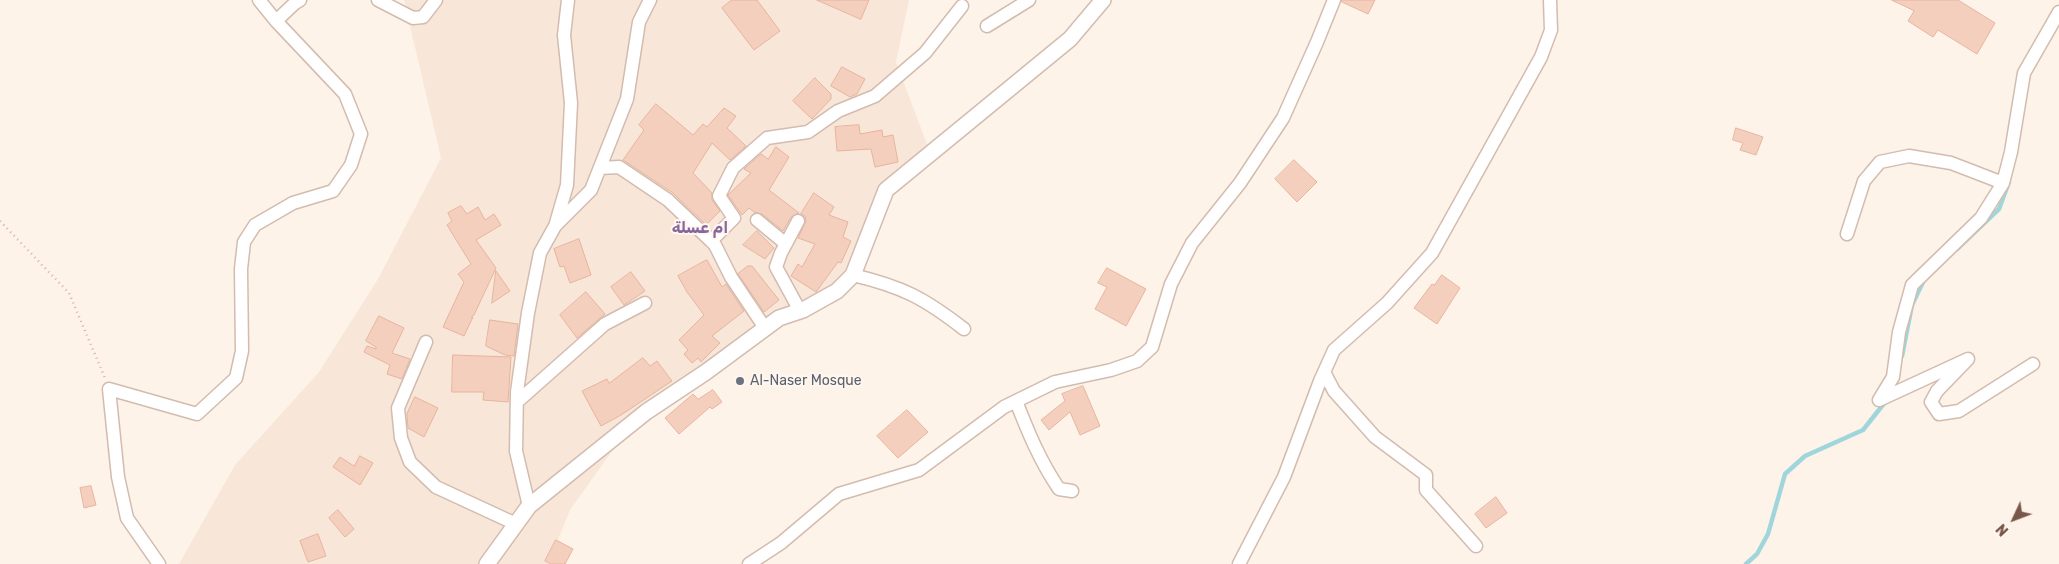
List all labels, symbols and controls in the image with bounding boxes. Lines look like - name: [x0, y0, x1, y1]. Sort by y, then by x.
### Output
- district label: ام عسلة: [672, 218, 728, 238]
- place label: Al-Naser Mosque: [750, 373, 862, 389]
- marker: Al-Naser Mosque: [734, 375, 746, 387]
- north arrow: [1989, 494, 2039, 544]
- text: N: [1993, 520, 2012, 539]

